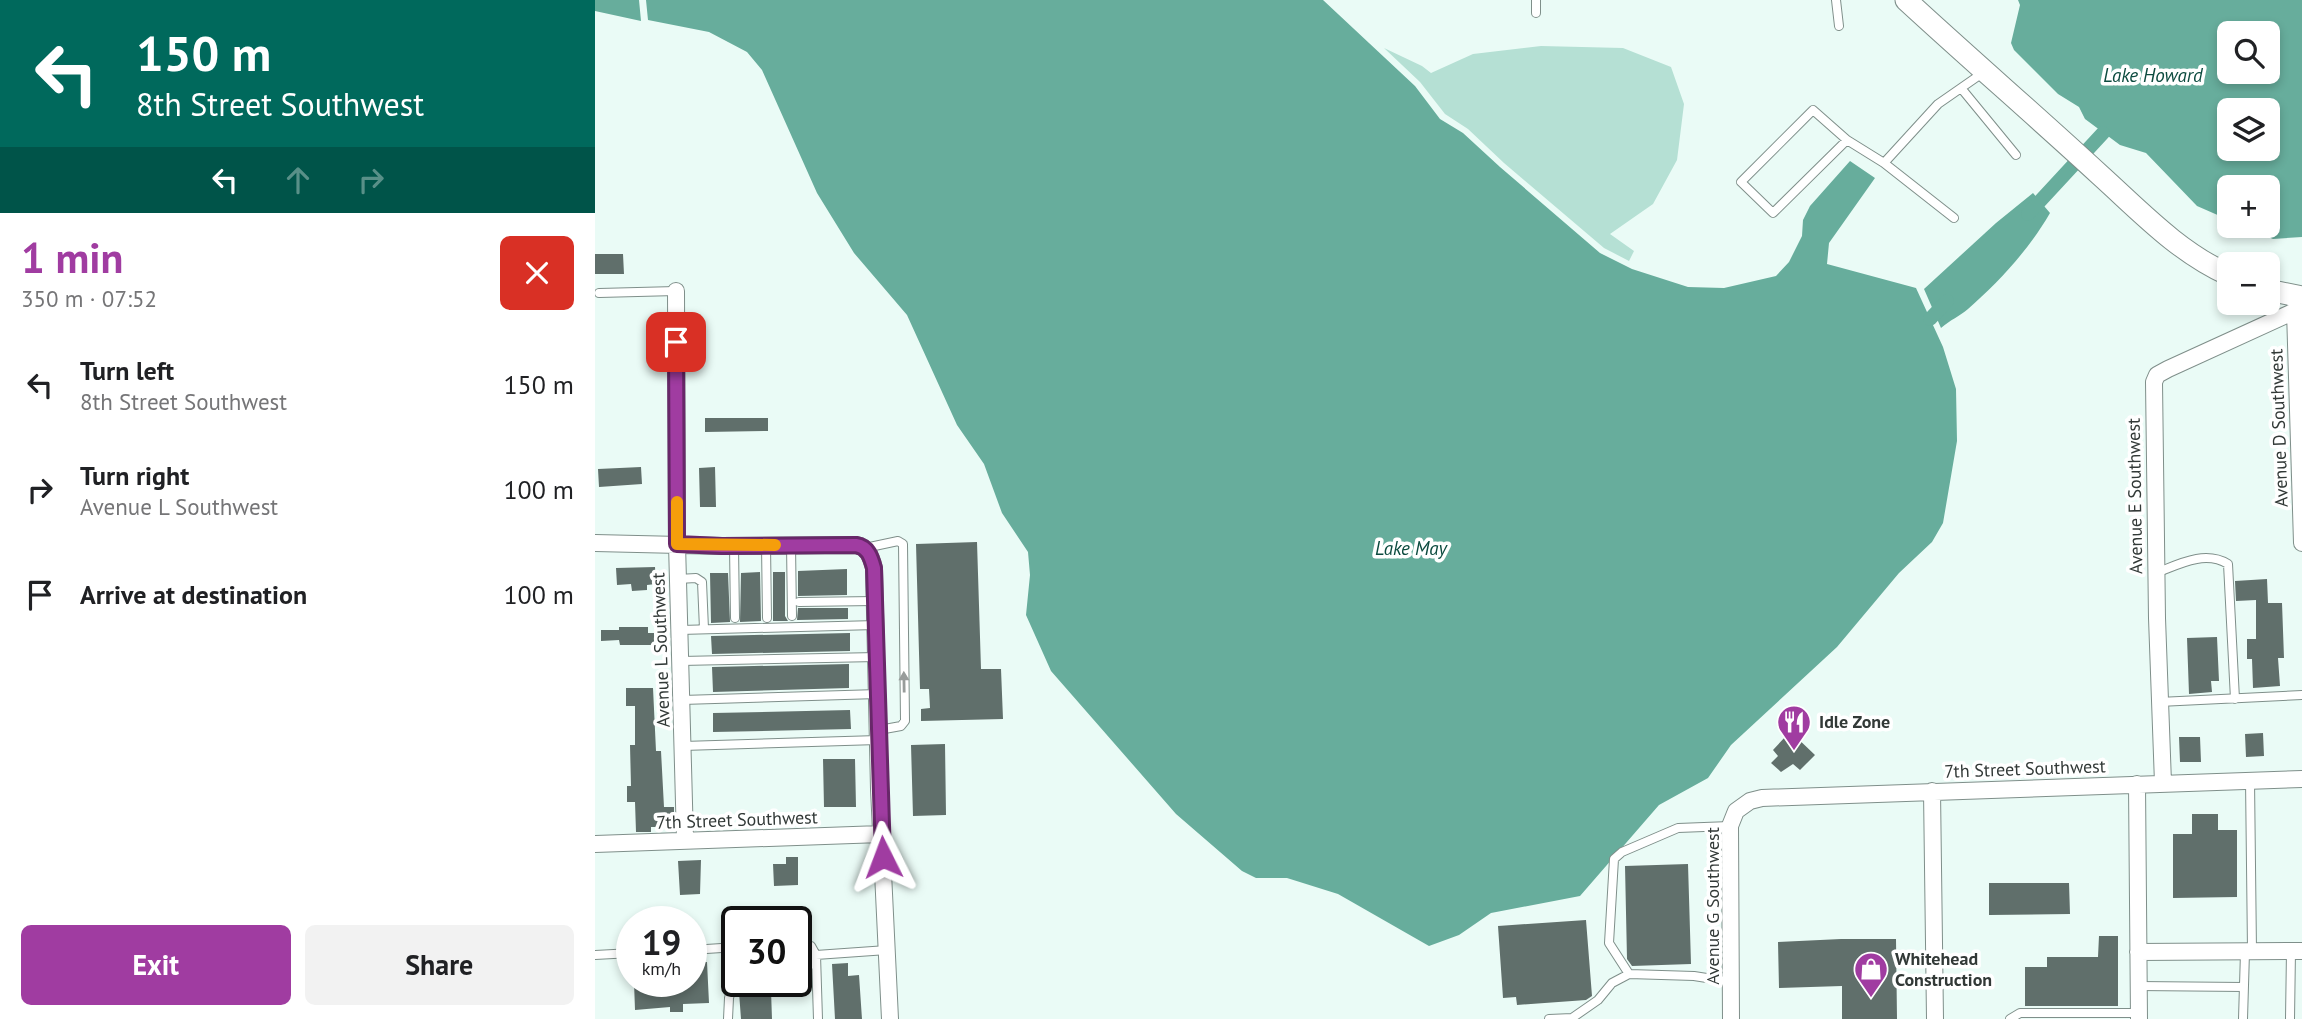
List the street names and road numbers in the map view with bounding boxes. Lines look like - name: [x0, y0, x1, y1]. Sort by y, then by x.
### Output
- street label: Avenue D Southwest: [2264, 349, 2293, 508]
- street label: Avenue E Southwest: [2122, 418, 2147, 574]
- street label: Avenue L Southwest: [646, 572, 675, 728]
- street label: 7th Street Southwest: [1944, 754, 2106, 783]
- street label: 7th Street Southwest: [656, 805, 818, 834]
- street label: Avenue G Southwest: [1701, 827, 1724, 985]

